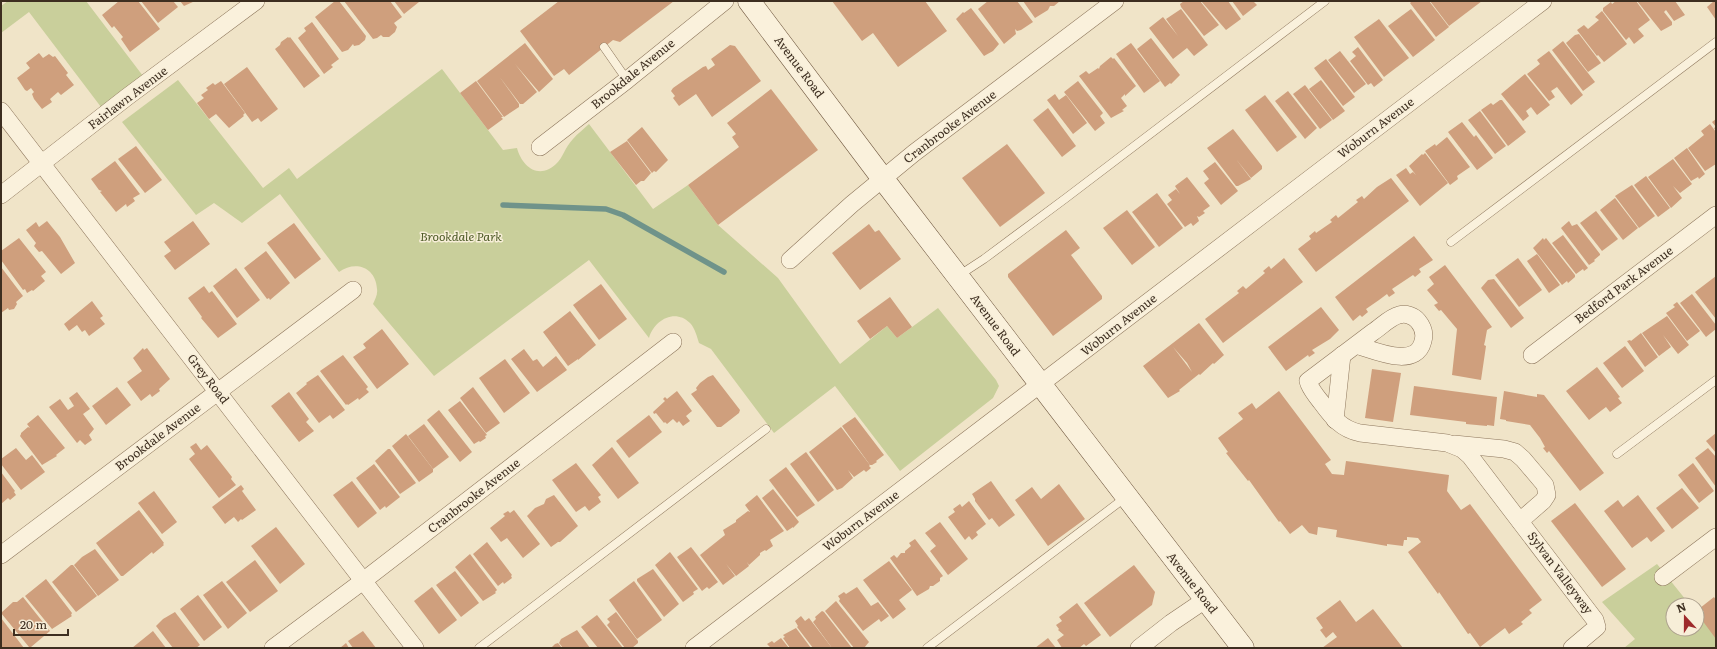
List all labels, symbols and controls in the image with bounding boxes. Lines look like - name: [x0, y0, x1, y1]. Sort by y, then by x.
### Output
- street label: Avenue Road: [770, 32, 830, 102]
- street label: Brookdale Avenue: [587, 34, 678, 113]
- street label: Fairlawn Avenue: [84, 61, 171, 133]
- street label: Cranbrooke Avenue: [899, 85, 1000, 167]
- street label: Woburn Avenue: [1333, 92, 1417, 162]
- park label: Brookdale Park: [420, 227, 502, 245]
- street label: Bedford Park Avenue: [1570, 241, 1676, 327]
- street label: Woburn Avenue: [1077, 289, 1160, 360]
- street label: Avenue Road: [966, 290, 1026, 360]
- street label: Grey Road: [184, 350, 234, 408]
- street label: Brookdale Avenue: [111, 398, 204, 474]
- street label: Cranbrooke Avenue: [423, 453, 523, 537]
- street label: Woburn Avenue: [818, 485, 902, 555]
- street label: Sylvan Valleyway: [1524, 527, 1598, 617]
- street label: Avenue Road: [1163, 548, 1223, 617]
- north arrow: [1665, 597, 1705, 637]
- text: N: [1674, 598, 1688, 616]
- scale bar: [14, 611, 68, 637]
- text: 20 m: [20, 615, 47, 633]

